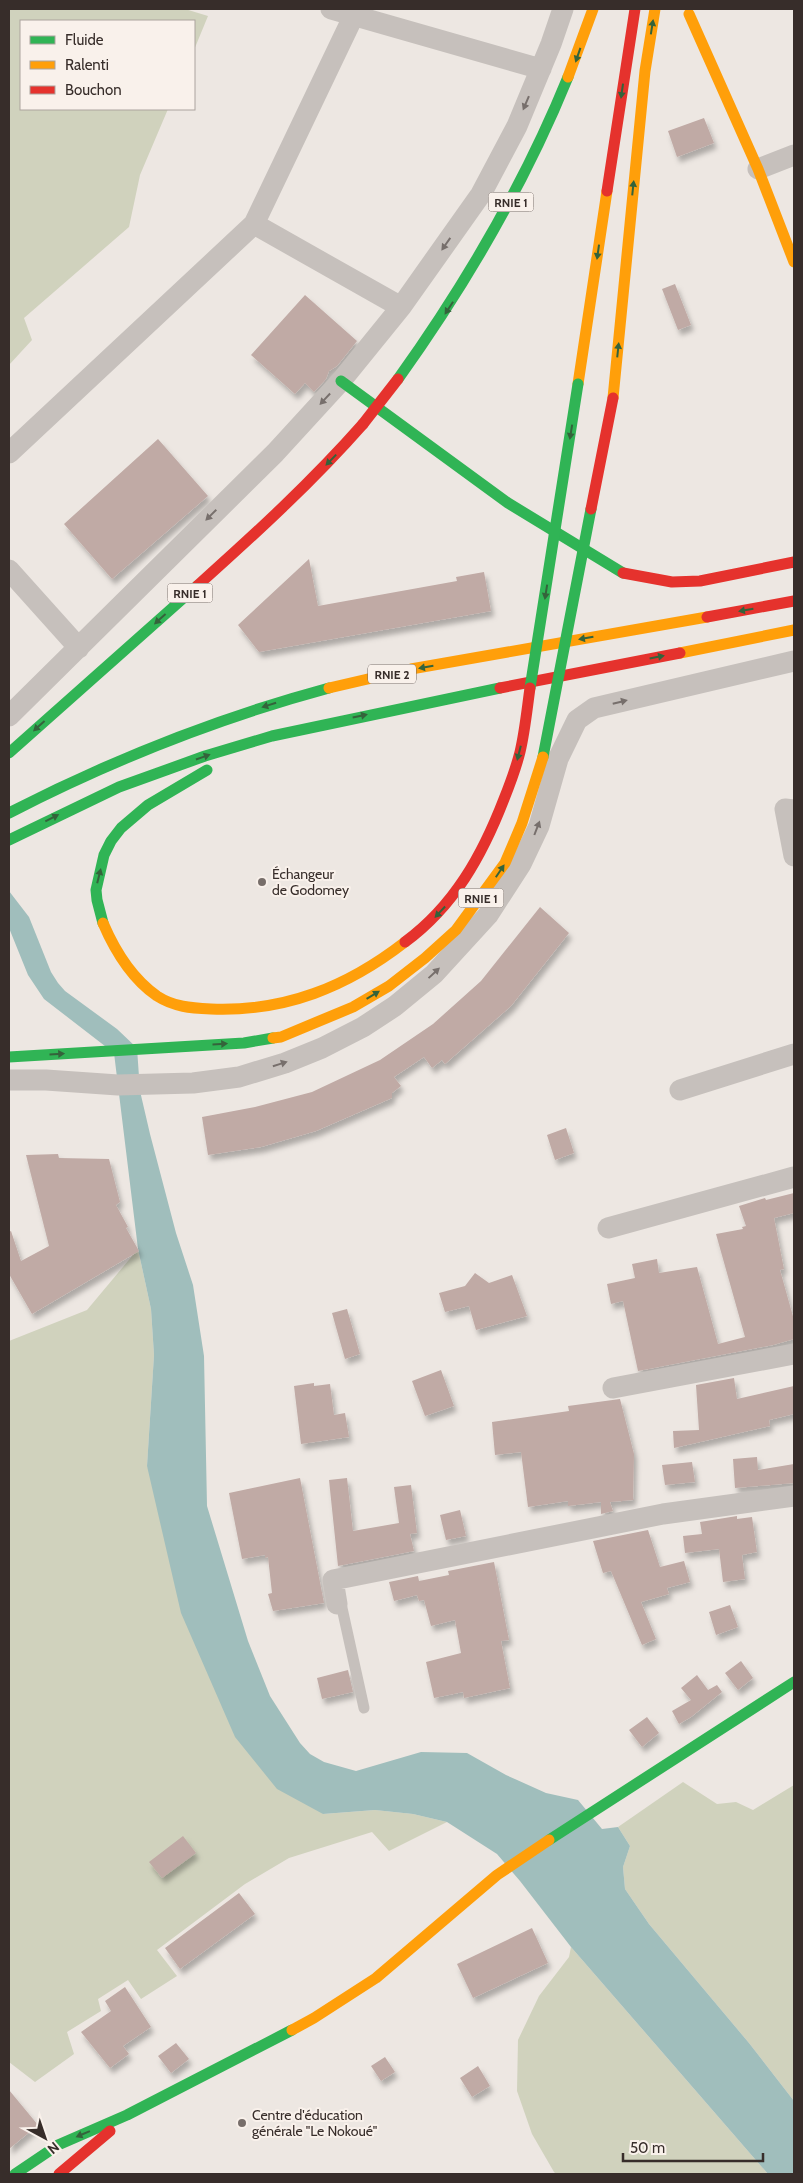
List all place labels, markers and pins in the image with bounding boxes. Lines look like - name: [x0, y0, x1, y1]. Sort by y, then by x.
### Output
- place label: Échangeur de Godomey: [272, 865, 349, 899]
- marker: Échangeur de Godomey: [256, 876, 268, 888]
- place label: Centre d'éducation générale "Le Nokoué": [252, 2106, 377, 2140]
- marker: Centre d'éducation générale "Le Nokoué": [236, 2117, 248, 2129]

